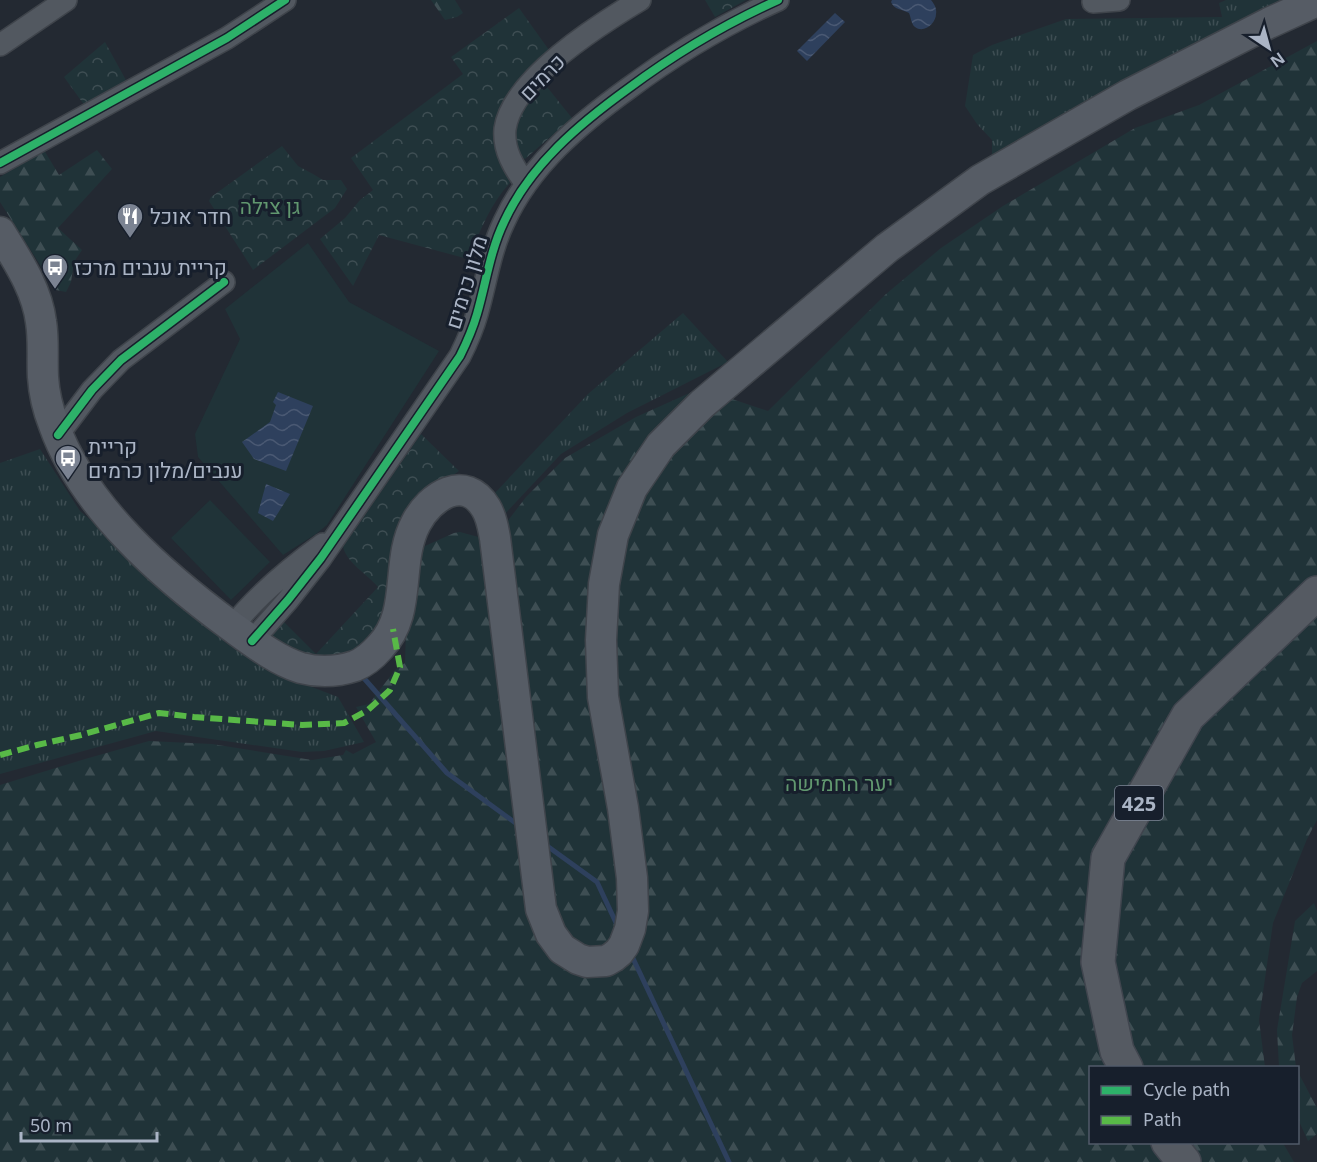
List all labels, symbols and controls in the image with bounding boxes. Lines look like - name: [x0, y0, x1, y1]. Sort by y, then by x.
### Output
- north arrow: [1239, 18, 1299, 78]
- text: N: [1266, 47, 1290, 73]
- street label: כרמים: [513, 48, 571, 106]
- park label: גן צילה: [240, 192, 300, 220]
- restaurant icon: חדר אוכל: [115, 201, 145, 239]
- place label: חדר אוכל: [150, 202, 231, 230]
- street label: מלון כרמים: [439, 232, 493, 332]
- bus stop icon: קריית ענבים מרכז: [40, 252, 70, 290]
- place label: קריית ענבים מרכז: [74, 253, 227, 281]
- place label: קריית ענבים/מלון כרמים: [88, 432, 243, 484]
- bus stop icon: קריית ענבים/מלון כרמים: [53, 443, 83, 481]
- park label: יער החמישה: [785, 769, 893, 797]
- road number: 425: [1115, 786, 1163, 820]
- legend: [1089, 1066, 1299, 1144]
- text: Cycle path: [1143, 1077, 1230, 1101]
- scale bar: [21, 1105, 158, 1143]
- text: Path: [1143, 1107, 1182, 1131]
- text: 50 m: [30, 1113, 72, 1137]

